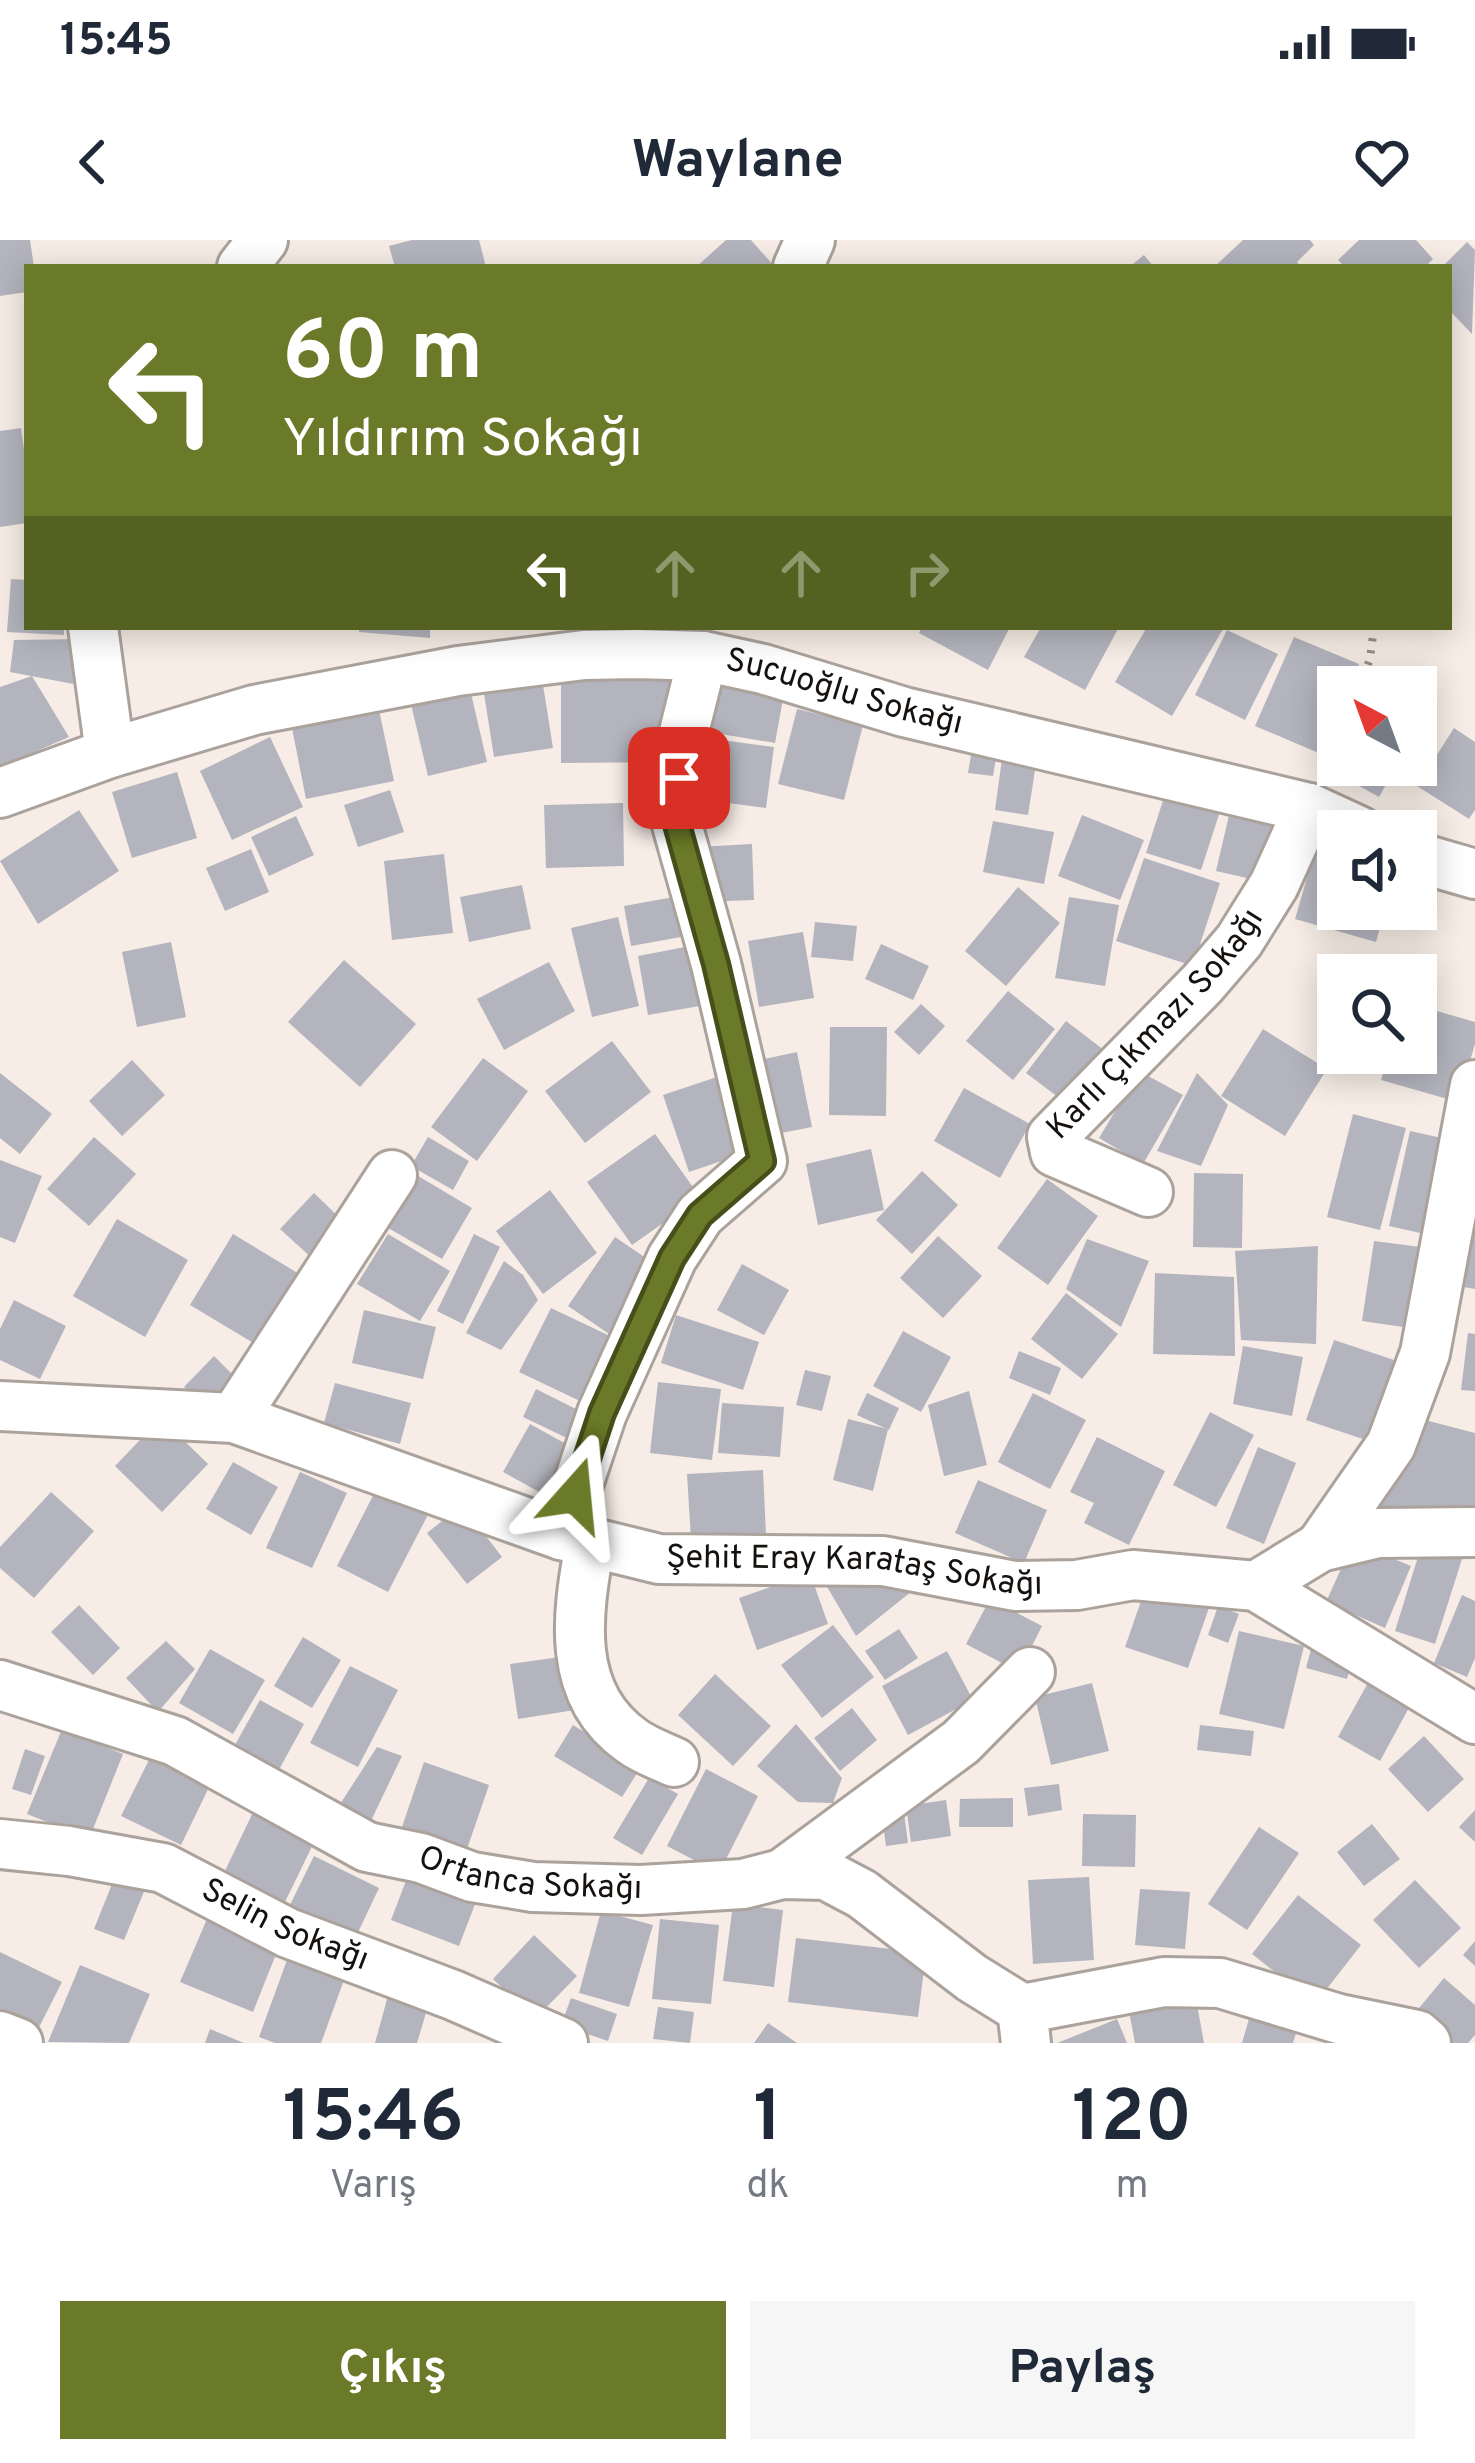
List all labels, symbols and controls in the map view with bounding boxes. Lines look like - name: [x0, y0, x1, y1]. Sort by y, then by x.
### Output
- text: 15:45: [60, 14, 173, 71]
- text: Waylane: [631, 128, 844, 197]
- icon: back: [60, 129, 126, 195]
- icon: heart: [1349, 129, 1415, 195]
- text: 60 m: [282, 303, 483, 409]
- icon: left: [84, 312, 240, 468]
- text: Yıldırım Sokağı: [282, 407, 643, 476]
- icon: left: [516, 540, 582, 606]
- icon: ahead: [642, 540, 708, 606]
- icon: ahead: [768, 540, 834, 606]
- icon: right: [894, 540, 960, 606]
- street label: Sucuoğlu Sokağı: [722, 640, 967, 746]
- north arrow: [1317, 666, 1437, 786]
- map controls: [1317, 666, 1437, 1074]
- pin: [628, 727, 730, 829]
- icon: arrive: [646, 745, 712, 811]
- button: sound: [1317, 810, 1437, 930]
- street label: Karlı Çıkmazı Sokağı: [1039, 902, 1274, 1150]
- button: search: [1317, 954, 1437, 1074]
- position arrow: [512, 1432, 638, 1558]
- street label: Şehit Eray Karataş Sokağı: [666, 1538, 1043, 1607]
- street label: Ortanca Sokağı: [412, 1838, 643, 1911]
- street label: Selin Sokağı: [193, 1870, 374, 1982]
- text: 15:46: [283, 2075, 464, 2167]
- text: 1: [753, 2075, 782, 2167]
- text: 120: [1072, 2075, 1192, 2167]
- text: Varış: [330, 2163, 417, 2212]
- text: dk: [746, 2163, 789, 2212]
- text: m: [1116, 2163, 1149, 2212]
- button: Çıkış: [60, 2301, 726, 2439]
- button: Paylaş: [750, 2301, 1415, 2439]

